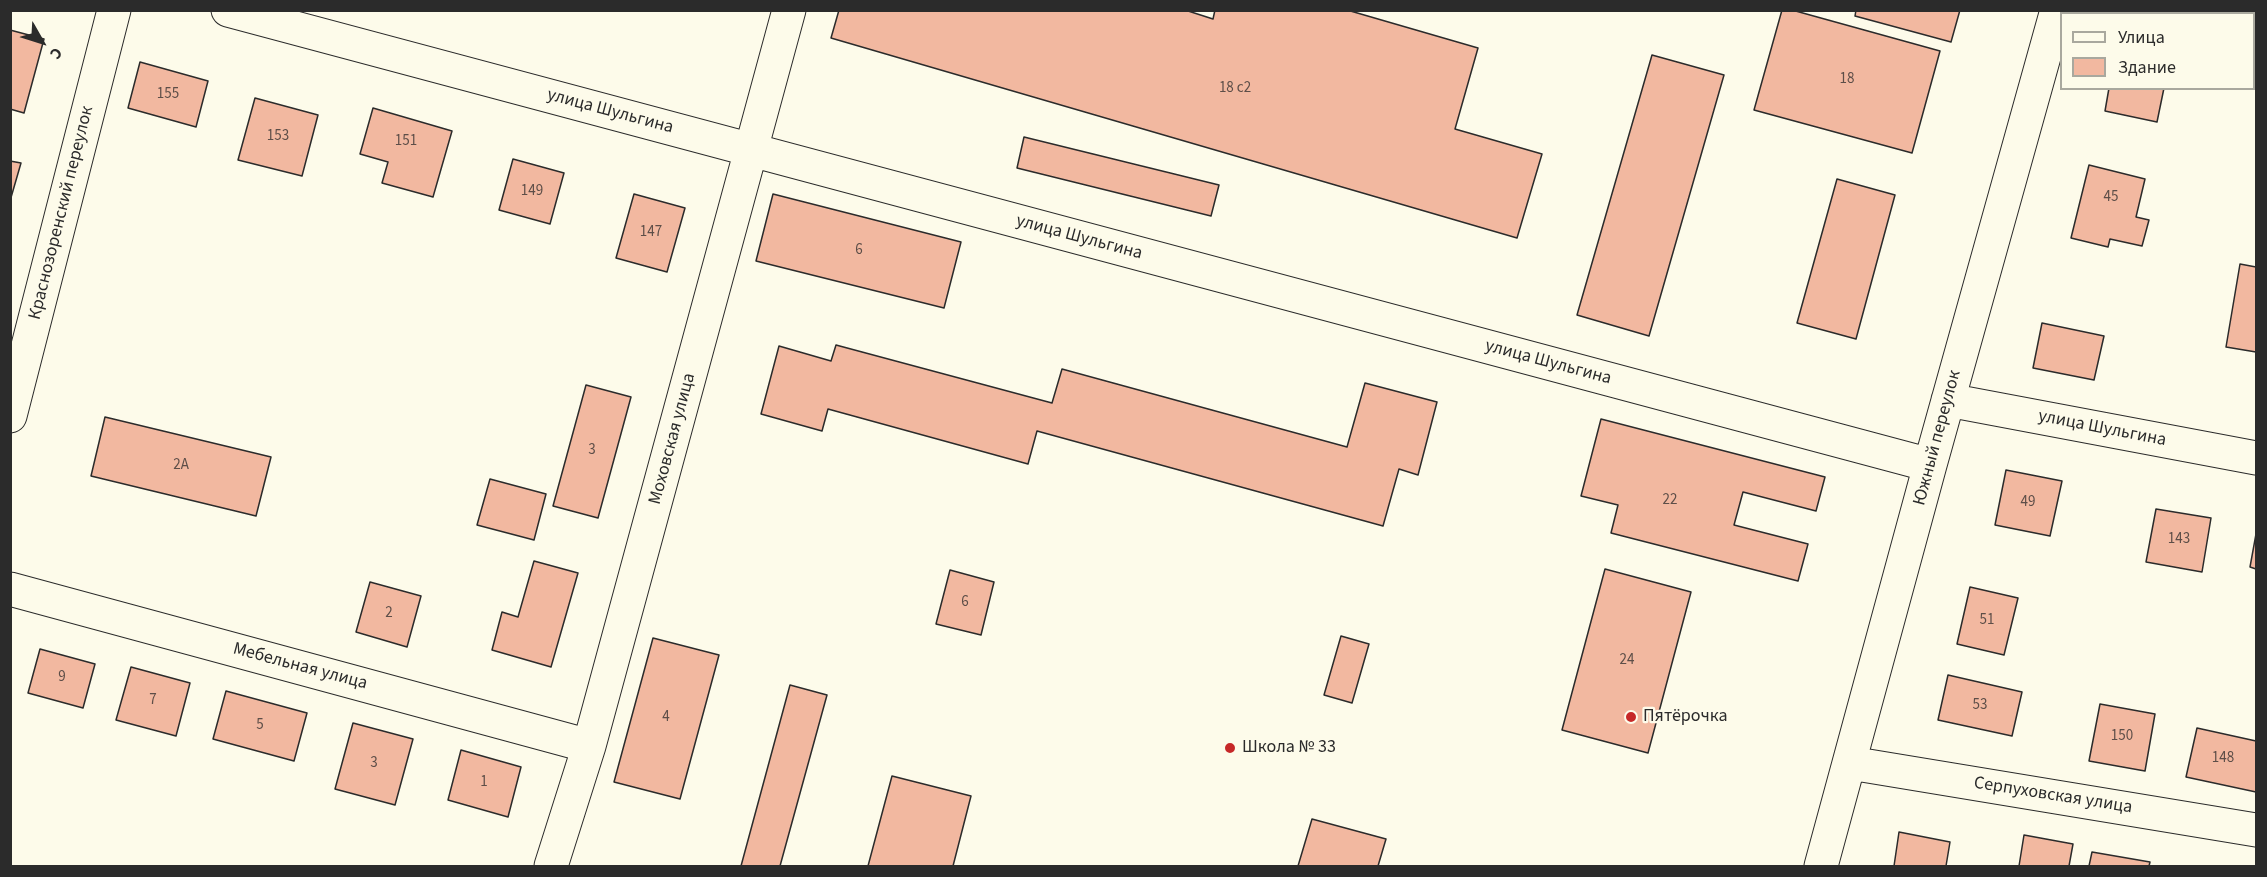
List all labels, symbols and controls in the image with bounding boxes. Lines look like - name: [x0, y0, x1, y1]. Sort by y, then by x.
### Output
- north arrow: [12, 12, 72, 72]
- legend: [2060, 12, 2255, 90]
- text: Улица: [2118, 25, 2165, 50]
- text: С: [45, 43, 67, 64]
- text: Здание: [2118, 55, 2176, 80]
- house number: 18: [1840, 71, 1854, 89]
- house number: 18 с2: [1219, 80, 1251, 98]
- street label: улица Шульгина: [544, 85, 676, 139]
- house number: 155: [157, 86, 179, 104]
- street label: Краснозоренский переулок: [25, 104, 99, 322]
- house number: 153: [267, 128, 289, 146]
- house number: 151: [395, 133, 417, 151]
- house number: 149: [521, 183, 543, 201]
- house number: 45: [2104, 189, 2118, 207]
- street label: улица Шульгина: [1013, 211, 1145, 265]
- house number: 147: [640, 224, 662, 242]
- house number: 6: [855, 242, 863, 260]
- street label: улица Шульгина: [1482, 336, 1614, 390]
- street label: Южный переулок: [1910, 368, 1966, 508]
- street label: Моховская улица: [645, 371, 701, 507]
- street label: улица Шульгина: [2036, 406, 2168, 452]
- house number: 3: [588, 442, 596, 460]
- house number: 2А: [173, 457, 189, 475]
- house number: 22: [1663, 492, 1677, 510]
- house number: 49: [2021, 494, 2035, 512]
- house number: 143: [2168, 531, 2190, 549]
- house number: 6: [961, 594, 969, 612]
- house number: 2: [385, 605, 393, 623]
- house number: 51: [1980, 612, 1994, 630]
- street label: Мебельная улица: [230, 639, 370, 695]
- house number: 24: [1620, 652, 1634, 670]
- house number: 9: [58, 669, 66, 687]
- house number: 7: [149, 692, 157, 710]
- house number: 53: [1973, 697, 1987, 715]
- place label: Пятёрочка: [1643, 706, 1728, 728]
- house number: 4: [662, 709, 670, 727]
- marker: Пятёрочка: [1624, 710, 1638, 724]
- house number: 5: [256, 717, 264, 735]
- house number: 150: [2111, 728, 2133, 746]
- place label: Школа № 33: [1242, 737, 1336, 759]
- marker: Школа № 33: [1223, 741, 1237, 755]
- house number: 148: [2212, 750, 2234, 768]
- house number: 3: [370, 755, 378, 773]
- street label: Серпуховская улица: [1972, 773, 2134, 819]
- house number: 1: [480, 774, 488, 792]

